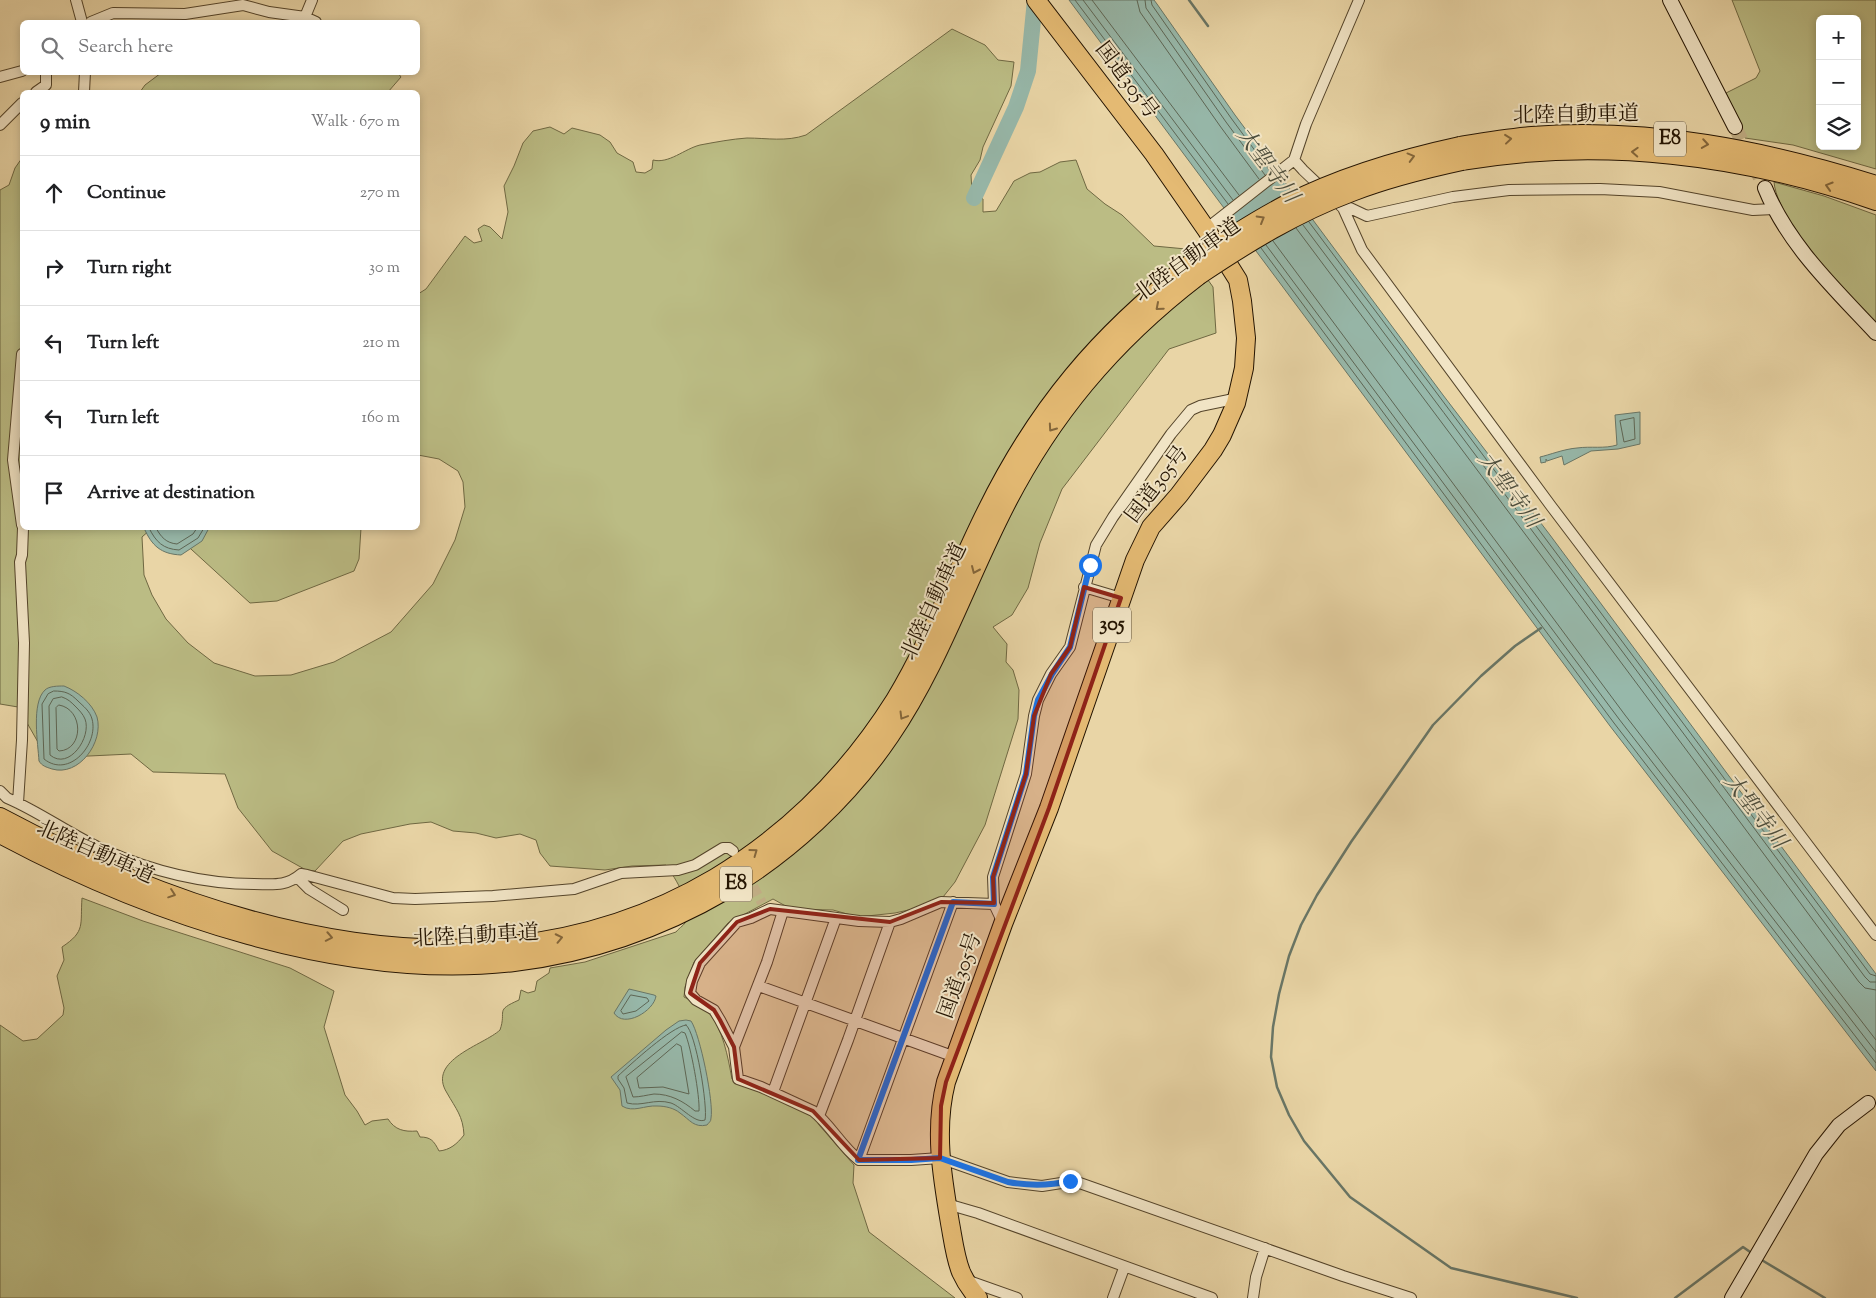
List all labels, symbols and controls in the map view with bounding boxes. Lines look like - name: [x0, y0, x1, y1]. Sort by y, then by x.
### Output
- map controls: [1816, 15, 1861, 150]
- button: +: [1816, 15, 1861, 60]
- search box: [20, 20, 420, 75]
- icon: search: [38, 34, 66, 62]
- text: Search here: [78, 34, 173, 61]
- street label: 国道305号: [1087, 36, 1165, 126]
- button: −: [1816, 60, 1861, 105]
- street label: 北陸自動車道: [1513, 100, 1639, 132]
- button: layers: [1816, 105, 1861, 150]
- text: 9 min: [40, 108, 90, 138]
- text: Walk · 670 m: [311, 111, 400, 134]
- water label: 大聖寺川: [1227, 121, 1306, 212]
- road number: E8: [1654, 122, 1686, 156]
- one-way arrow: [1504, 134, 1512, 145]
- one-way arrow: [1701, 138, 1709, 149]
- one-way arrow: [1631, 146, 1639, 157]
- one-way arrow: [1406, 153, 1414, 163]
- icon: ahead: [40, 179, 68, 207]
- text: Continue: [87, 180, 166, 207]
- text: 270 m: [360, 182, 400, 205]
- one-way arrow: [1826, 182, 1834, 192]
- street label: 北陸自動車道: [1128, 212, 1248, 310]
- one-way arrow: [1255, 215, 1264, 225]
- icon: right: [40, 254, 68, 282]
- text: Turn right: [87, 255, 171, 282]
- text: 30 m: [369, 257, 400, 280]
- one-way arrow: [1156, 301, 1165, 310]
- icon: left: [40, 329, 68, 357]
- text: Turn left: [87, 330, 159, 357]
- text: 210 m: [362, 332, 400, 355]
- icon: left: [40, 404, 68, 432]
- text: Turn left: [87, 405, 159, 432]
- text: 160 m: [362, 407, 400, 430]
- one-way arrow: [1049, 422, 1058, 431]
- street label: 国道305号: [1119, 440, 1197, 530]
- water label: 大聖寺川: [1469, 446, 1548, 537]
- icon: arrive: [40, 479, 68, 507]
- text: Arrive at destination: [87, 480, 255, 507]
- street label: 北陸自動車道: [895, 539, 975, 665]
- route start: [1079, 554, 1102, 577]
- one-way arrow: [970, 565, 981, 574]
- road number: 305: [1093, 608, 1131, 642]
- one-way arrow: [899, 710, 909, 719]
- water label: 大聖寺川: [1714, 767, 1795, 858]
- street label: 北陸自動車道: [31, 814, 159, 892]
- one-way arrow: [749, 849, 758, 858]
- road number: E8: [720, 866, 752, 902]
- one-way arrow: [167, 888, 176, 898]
- street label: 北陸自動車道: [412, 919, 540, 955]
- street label: 国道305号: [932, 929, 990, 1023]
- one-way arrow: [324, 932, 333, 942]
- one-way arrow: [555, 934, 564, 944]
- route end: [1059, 1170, 1082, 1193]

